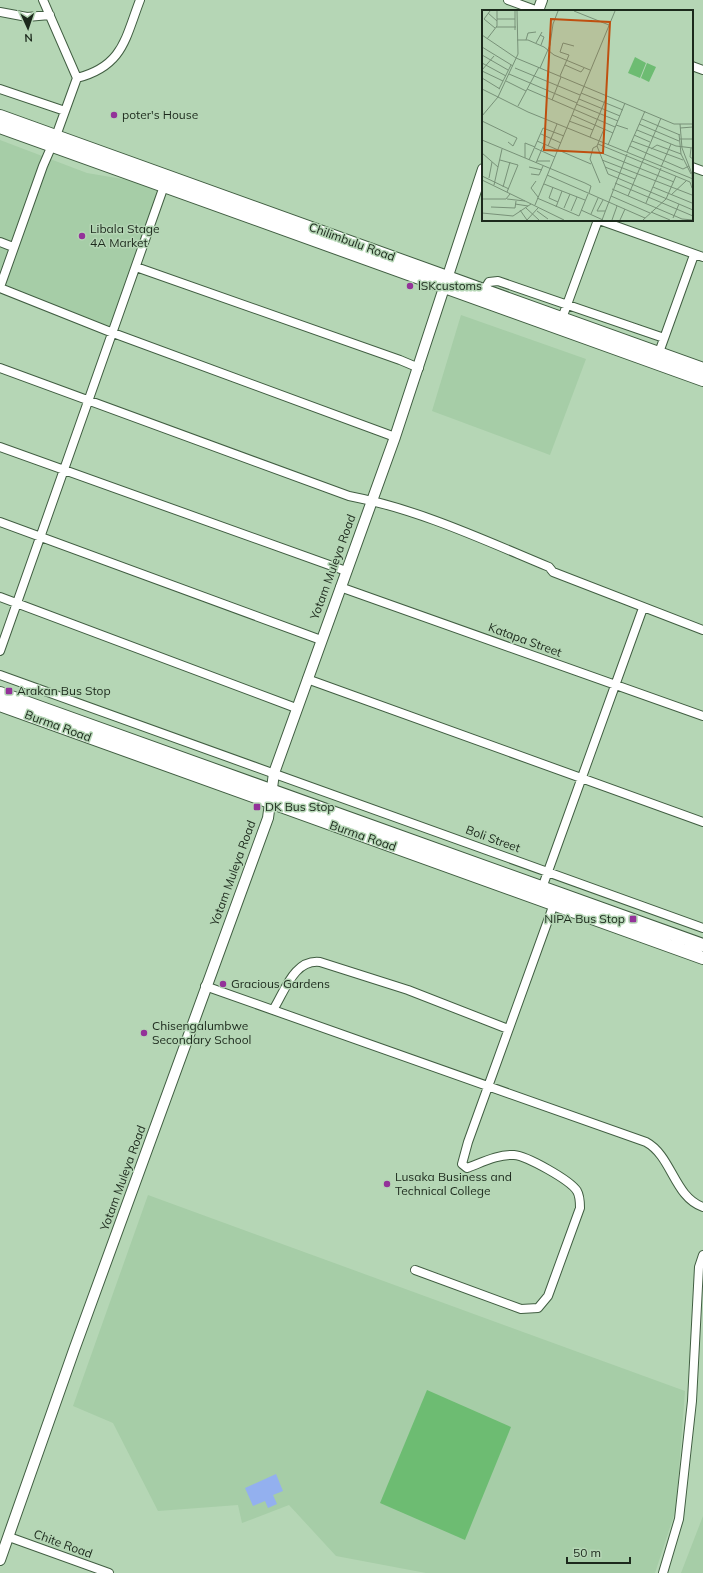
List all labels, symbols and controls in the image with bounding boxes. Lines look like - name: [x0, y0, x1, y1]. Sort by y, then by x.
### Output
- north arrow: [8, 8, 48, 48]
- inset map: [482, 10, 693, 221]
- text: N: [24, 31, 33, 45]
- place label: poter's House: [122, 107, 198, 122]
- marker: poter's House: [109, 110, 119, 120]
- street label: Chilimbulu Road: [307, 219, 397, 264]
- place label: Libala Stage 4A Market: [90, 221, 160, 250]
- marker: Libala Stage 4A Market: [77, 231, 87, 241]
- place label: lSKcustoms: [418, 278, 482, 293]
- marker: lSKcustoms: [405, 281, 415, 291]
- street label: Yotam Muleya Road: [306, 512, 359, 622]
- street label: Katapa Street: [486, 619, 564, 660]
- place label: Arakan Bus Stop: [17, 683, 111, 698]
- marker: Arakan Bus Stop: [4, 686, 14, 696]
- street label: Burma Road: [23, 707, 94, 745]
- place label: DK Bus Stop: [265, 799, 335, 814]
- marker: DK Bus Stop: [252, 802, 262, 812]
- street label: Burma Road: [328, 817, 399, 854]
- street label: Yotam Muleya Road: [206, 818, 259, 928]
- street label: Boli Street: [464, 822, 523, 855]
- place label: NIPA Bus Stop: [544, 911, 625, 926]
- marker: NIPA Bus Stop: [628, 914, 638, 924]
- place label: Gracious Gardens: [231, 976, 330, 991]
- marker: Gracious Gardens: [218, 979, 228, 989]
- place label: Chisengalumbwe Secondary School: [152, 1018, 251, 1047]
- marker: Chisengalumbwe Secondary School: [139, 1028, 149, 1038]
- street label: Yotam Muleya Road: [96, 1123, 149, 1233]
- place label: Lusaka Business and Technical College: [395, 1169, 512, 1198]
- marker: Lusaka Business and Technical College: [382, 1179, 392, 1189]
- street label: Chite Road: [32, 1526, 95, 1561]
- scale bar: [567, 1539, 630, 1565]
- text: 50 m: [573, 1545, 601, 1560]

